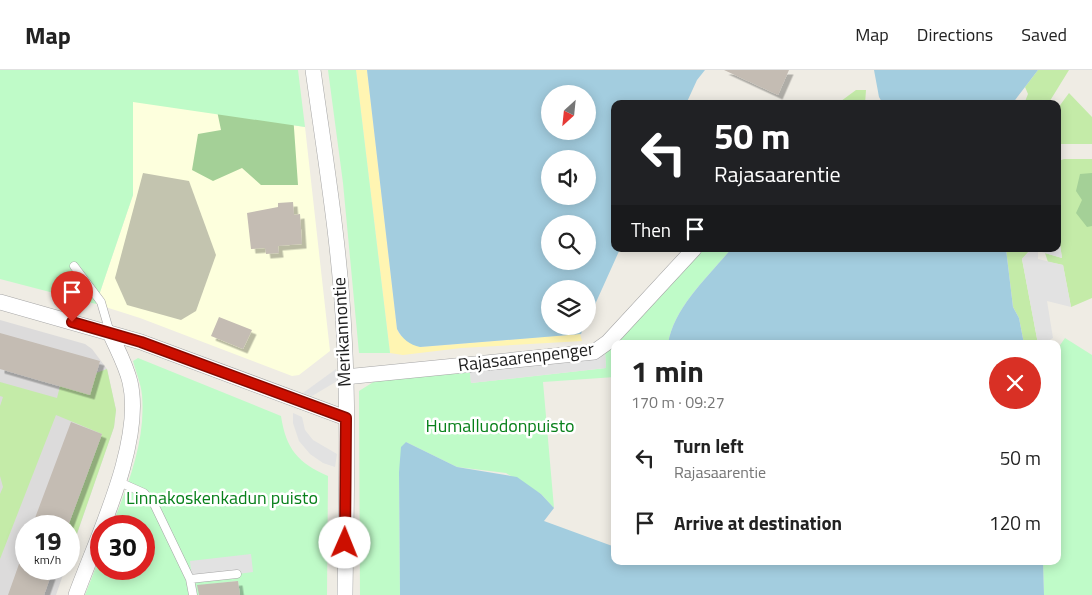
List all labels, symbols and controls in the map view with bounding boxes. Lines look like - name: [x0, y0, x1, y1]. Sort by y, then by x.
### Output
- text: Map: [25, 17, 71, 53]
- text: Map: [855, 21, 889, 48]
- text: Directions: [917, 21, 993, 48]
- text: Saved: [1021, 21, 1067, 48]
- north arrow: [541, 85, 596, 140]
- map controls: [541, 85, 596, 335]
- text: 50 m: [714, 109, 790, 163]
- icon: left: [631, 120, 696, 185]
- button: sound: [541, 150, 596, 205]
- text: Rajasaarentie: [714, 157, 841, 191]
- button: search: [541, 215, 596, 270]
- text: Then: [631, 215, 671, 244]
- icon: arrive: [681, 215, 709, 243]
- pin: [51, 271, 93, 322]
- street label: Merikannontie: [325, 277, 358, 388]
- icon: arrive: [58, 278, 86, 306]
- button: layers: [541, 280, 596, 335]
- street label: Rajasaarenpenger: [456, 335, 596, 378]
- text: 1 min: [631, 348, 704, 394]
- button: close: [989, 357, 1041, 409]
- text: 170 m · 09:27: [631, 390, 725, 414]
- park label: Humalluodonpuisto: [425, 412, 575, 439]
- text: Turn left: [674, 431, 744, 460]
- text: 50 m: [1000, 443, 1041, 472]
- icon: left: [631, 444, 659, 472]
- text: Rajasaarentie: [674, 460, 766, 484]
- park label: Linnakoskenkadun puisto: [126, 484, 318, 511]
- text: Arrive at destination: [674, 508, 842, 537]
- text: 120 m: [989, 508, 1041, 537]
- icon: arrive: [631, 509, 659, 537]
- speed limit sign: 30: [90, 515, 155, 580]
- position arrow: [318, 516, 370, 568]
- text: 19: [33, 522, 62, 560]
- text: km/h: [34, 550, 61, 569]

